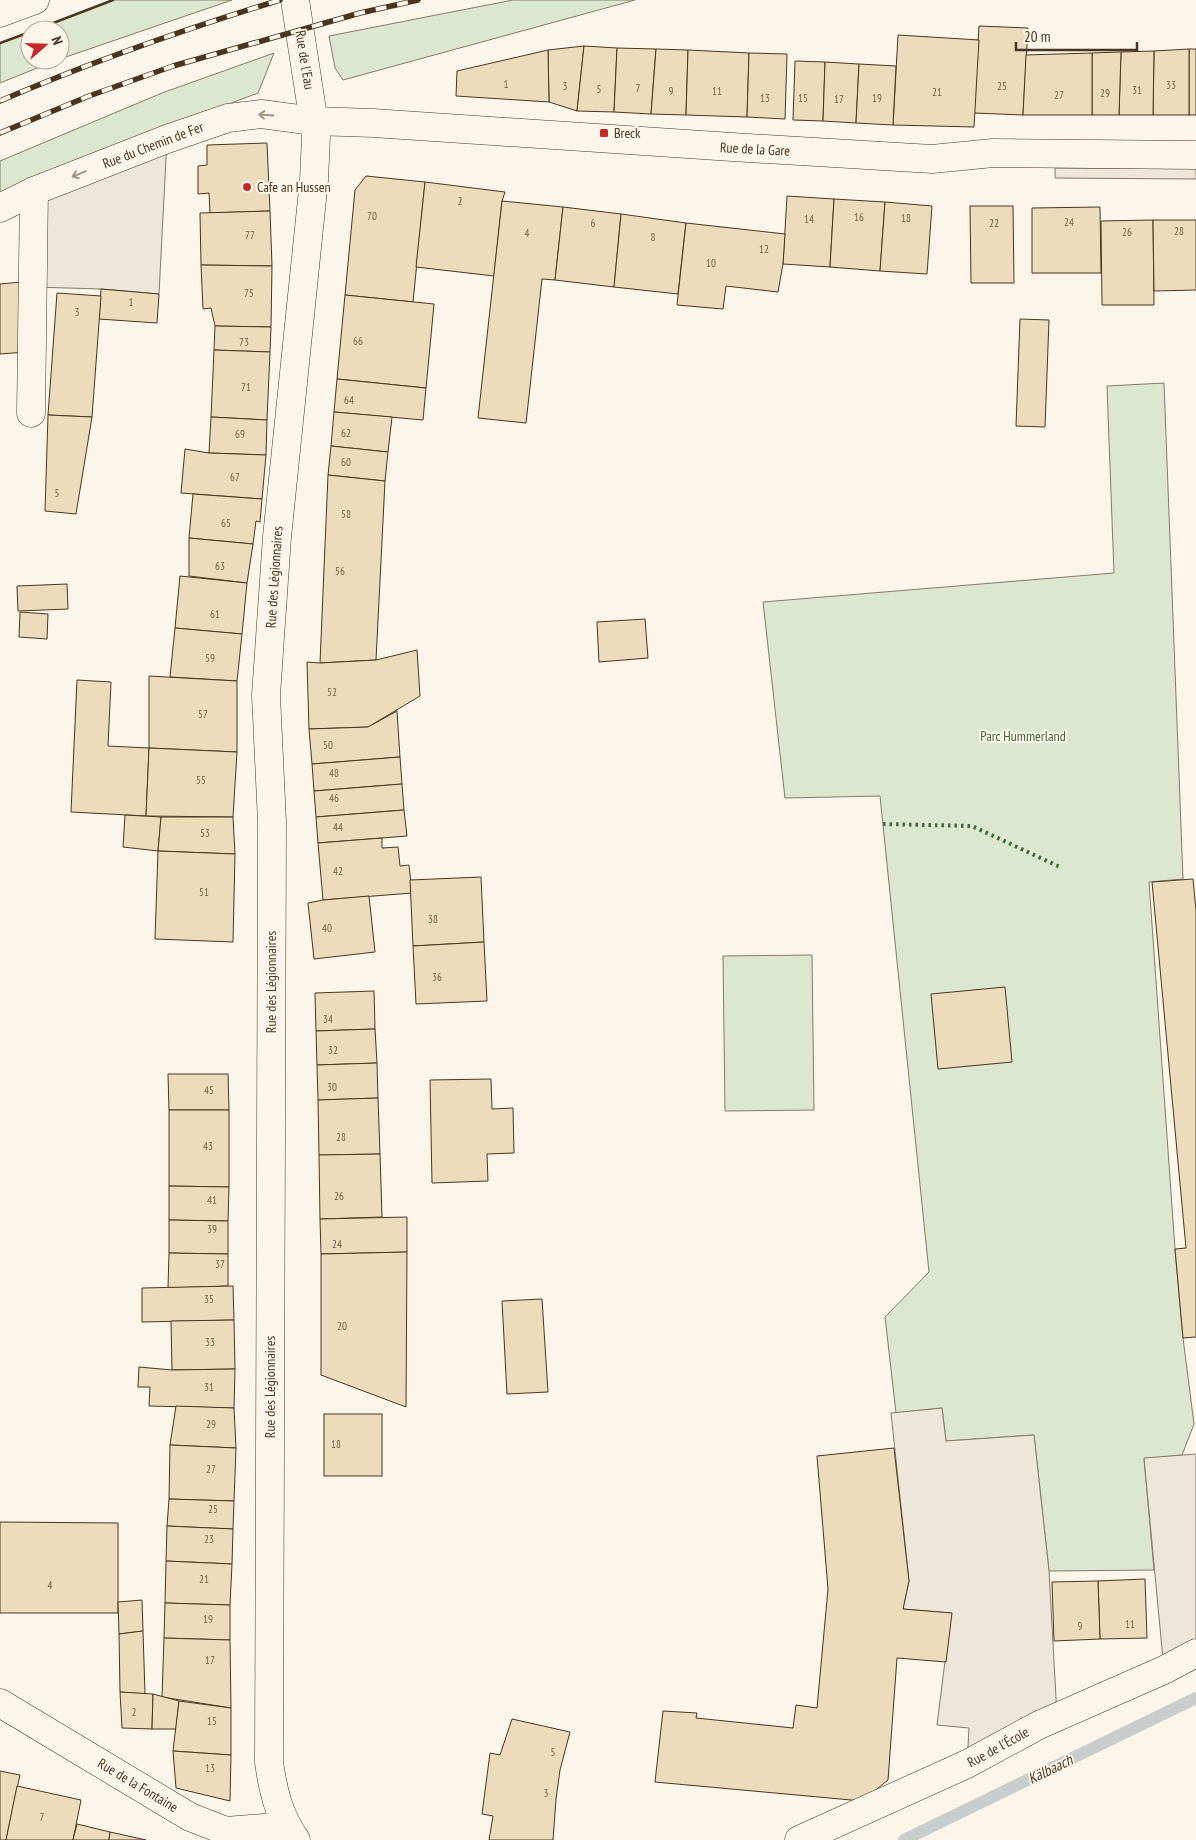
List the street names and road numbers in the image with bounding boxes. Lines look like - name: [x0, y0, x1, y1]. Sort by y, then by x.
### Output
- street label: Rue de l'Eau: [291, 29, 319, 91]
- street label: Rue du Chemin de Fer: [100, 117, 206, 172]
- street label: Rue de la Gare: [719, 138, 791, 160]
- street label: Rue des Légionnaires: [261, 525, 287, 629]
- street label: Rue des Légionnaires: [262, 931, 280, 1033]
- street label: Rue des Légionnaires: [261, 1336, 279, 1438]
- street label: Rue de l'École: [964, 1723, 1032, 1771]
- street label: Rue de la Fontaine: [95, 1754, 182, 1816]

